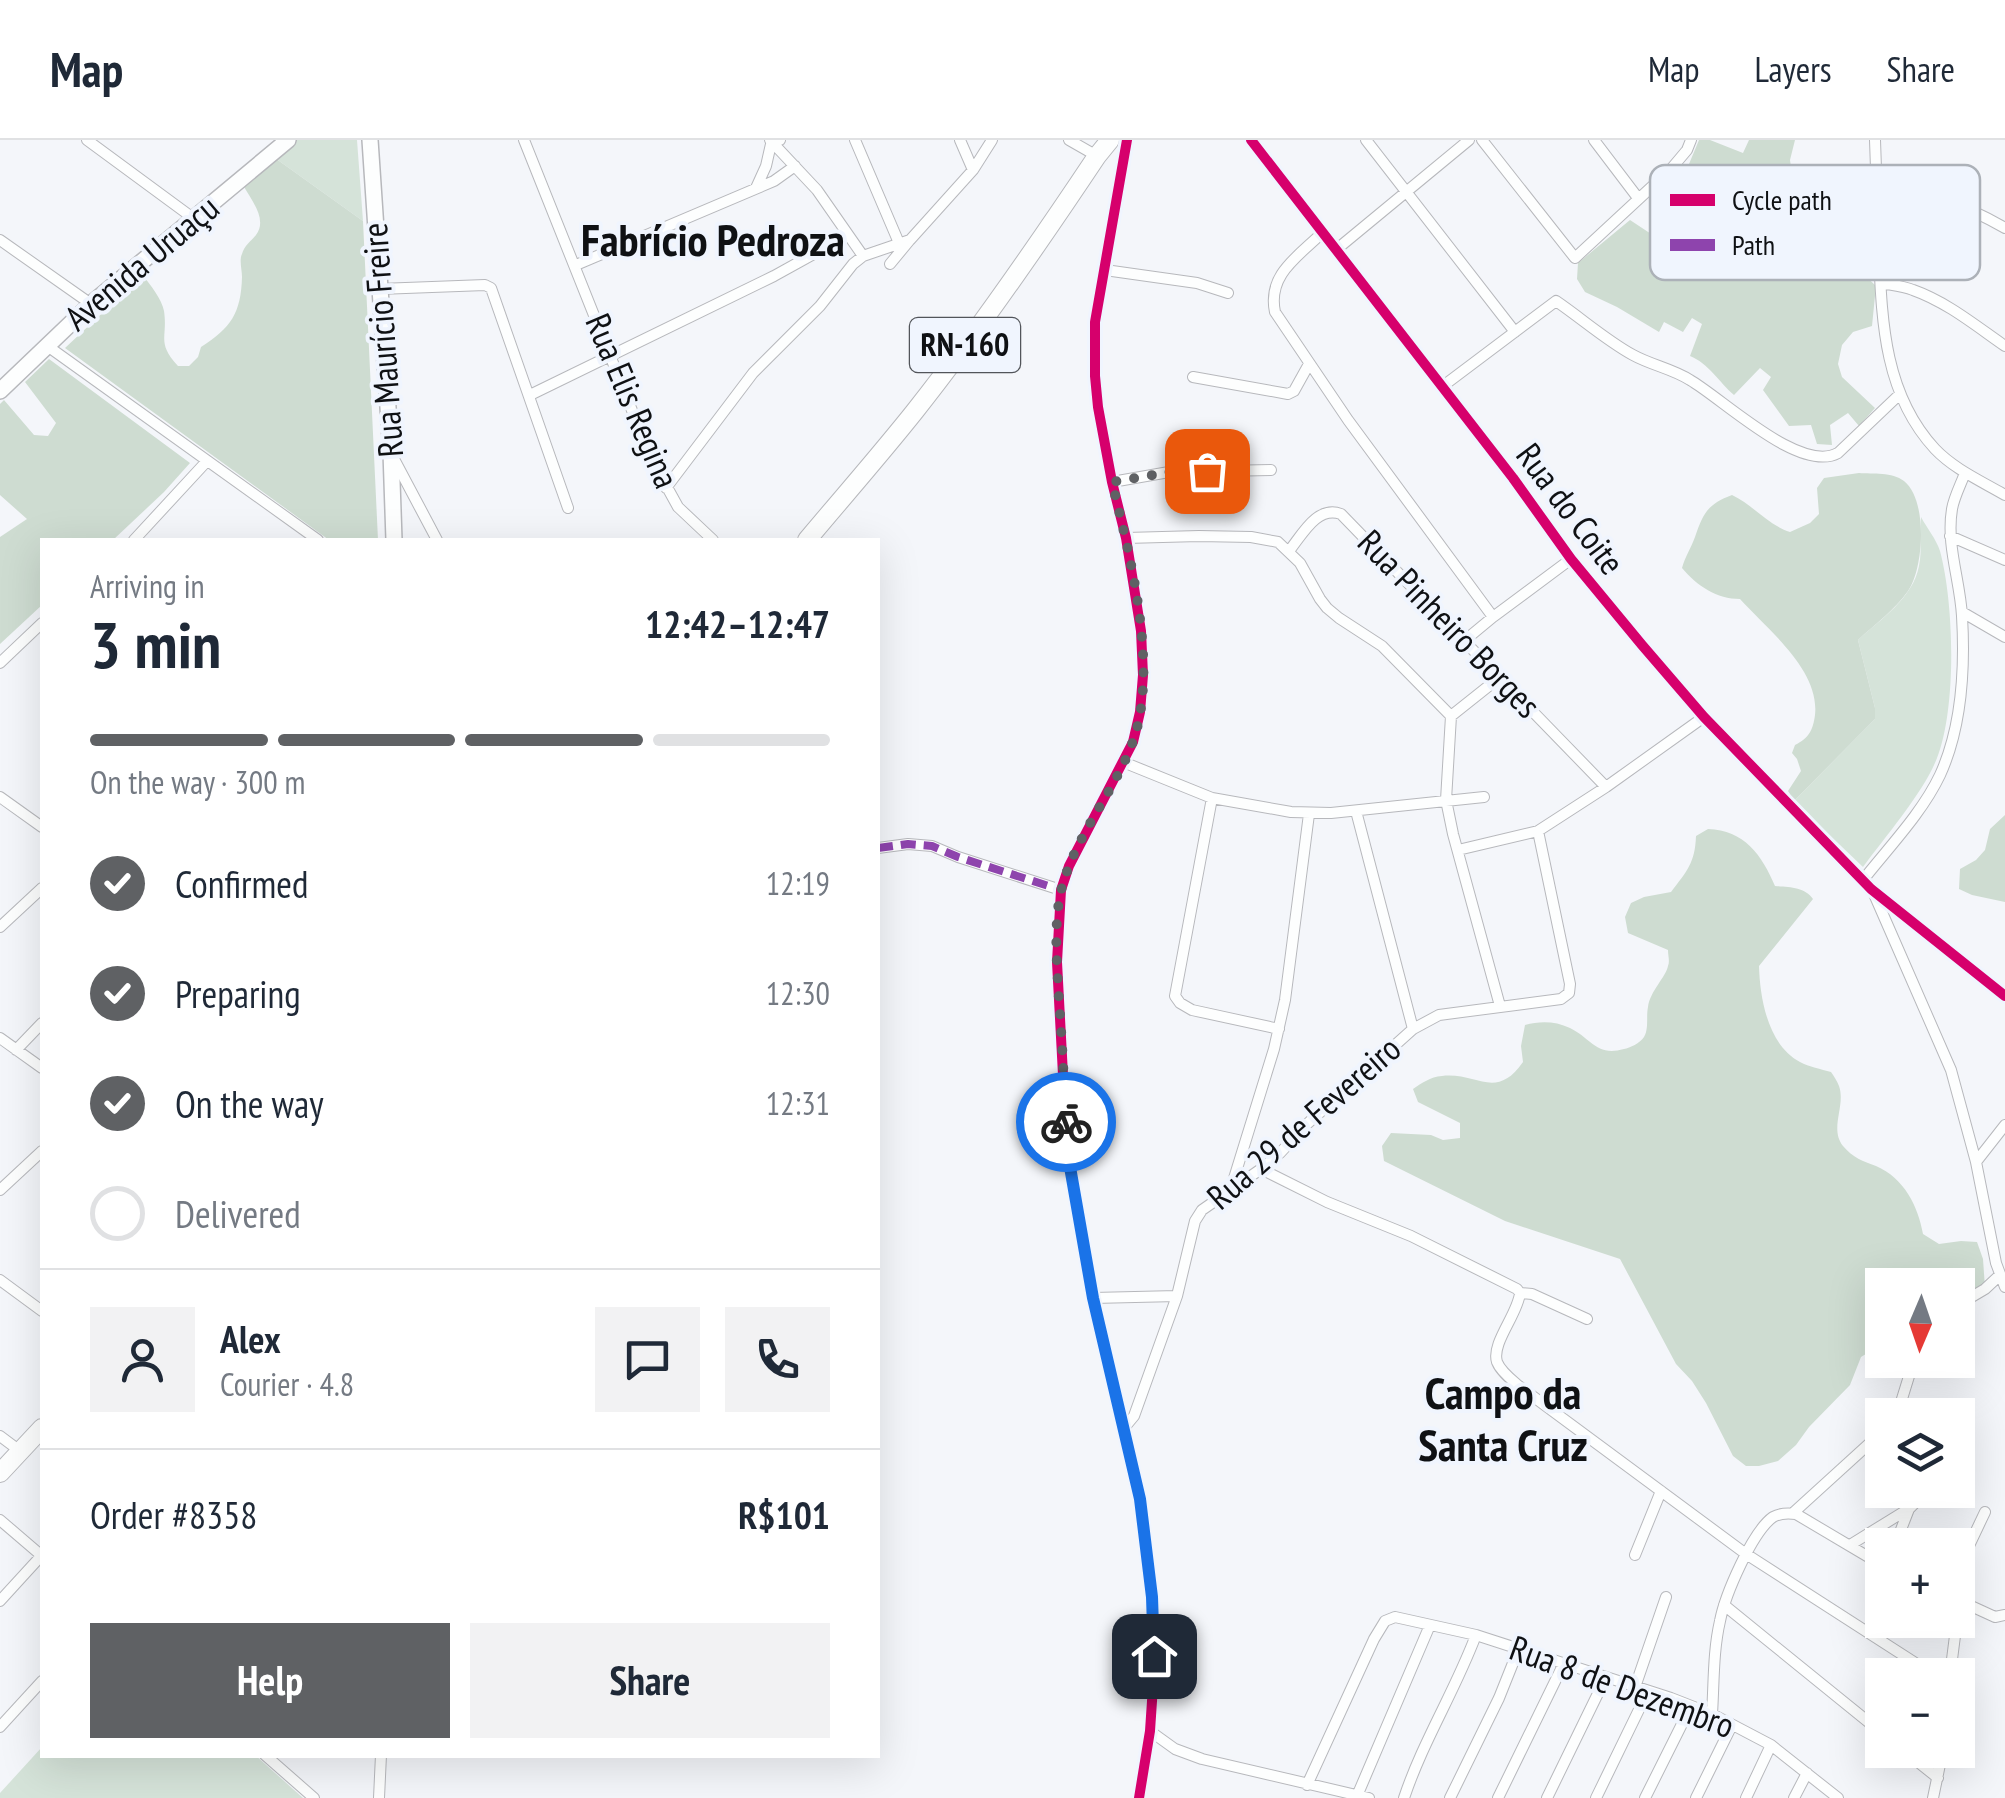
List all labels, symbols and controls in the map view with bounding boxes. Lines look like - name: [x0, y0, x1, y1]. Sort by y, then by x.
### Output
- text: Map: [50, 38, 123, 100]
- text: Map: [1648, 46, 1699, 92]
- text: Layers: [1754, 46, 1832, 92]
- text: Share: [1887, 46, 1955, 92]
- legend: [1650, 165, 1980, 280]
- text: Cycle path: [1732, 181, 1832, 218]
- street label: Avenida Uruaçu: [55, 184, 228, 340]
- district label: Fabrício Pedroza: [581, 210, 845, 268]
- street label: Rua Maurício Freire: [351, 221, 413, 459]
- text: Path: [1732, 226, 1775, 263]
- street label: Rua Elis Regina: [576, 306, 690, 495]
- road number: RN-160: [910, 318, 1020, 372]
- pin: [1165, 429, 1250, 514]
- street label: Rua do Coite: [1506, 434, 1635, 583]
- icon: bag: [1180, 444, 1235, 499]
- street label: Rua Pinheiro Borges: [1348, 519, 1551, 727]
- text: Arriving in: [90, 565, 205, 607]
- text: 12:42–12:47: [645, 599, 830, 648]
- text: 3 min: [90, 602, 221, 686]
- text: On the way · 300 m: [90, 761, 305, 803]
- icon: check: [90, 856, 145, 911]
- text: Confirmed: [175, 859, 308, 908]
- text: 12:19: [766, 862, 830, 904]
- icon: check: [90, 966, 145, 1021]
- text: Preparing: [175, 969, 301, 1018]
- text: 12:30: [766, 972, 830, 1014]
- street label: Rua 29 de Fevereiro: [1197, 1025, 1410, 1219]
- courier: [1016, 1072, 1116, 1172]
- icon: check: [90, 1076, 145, 1131]
- text: On the way: [175, 1079, 323, 1128]
- text: 12:31: [766, 1082, 830, 1124]
- icon: bike: [1039, 1095, 1094, 1150]
- text: Delivered: [175, 1189, 301, 1238]
- north arrow: [1865, 1268, 1975, 1378]
- map controls: [1865, 1268, 1975, 1768]
- button: person: [90, 1307, 195, 1412]
- button: chat: [595, 1307, 700, 1412]
- button: phone: [725, 1307, 830, 1412]
- text: Alex: [220, 1314, 281, 1363]
- text: Courier · 4.8: [220, 1363, 354, 1405]
- district label: Campo da Santa Cruz: [1418, 1363, 1588, 1473]
- button: layers: [1865, 1398, 1975, 1508]
- text: Order #8358: [90, 1490, 257, 1539]
- text: R$101: [738, 1490, 830, 1539]
- button: +: [1865, 1528, 1975, 1638]
- pin: [1112, 1614, 1197, 1699]
- button: Help: [90, 1623, 450, 1738]
- button: Share: [470, 1623, 830, 1738]
- street label: Rua 8 de Dezembro: [1504, 1624, 1741, 1748]
- icon: home: [1127, 1629, 1182, 1684]
- button: −: [1865, 1658, 1975, 1768]

